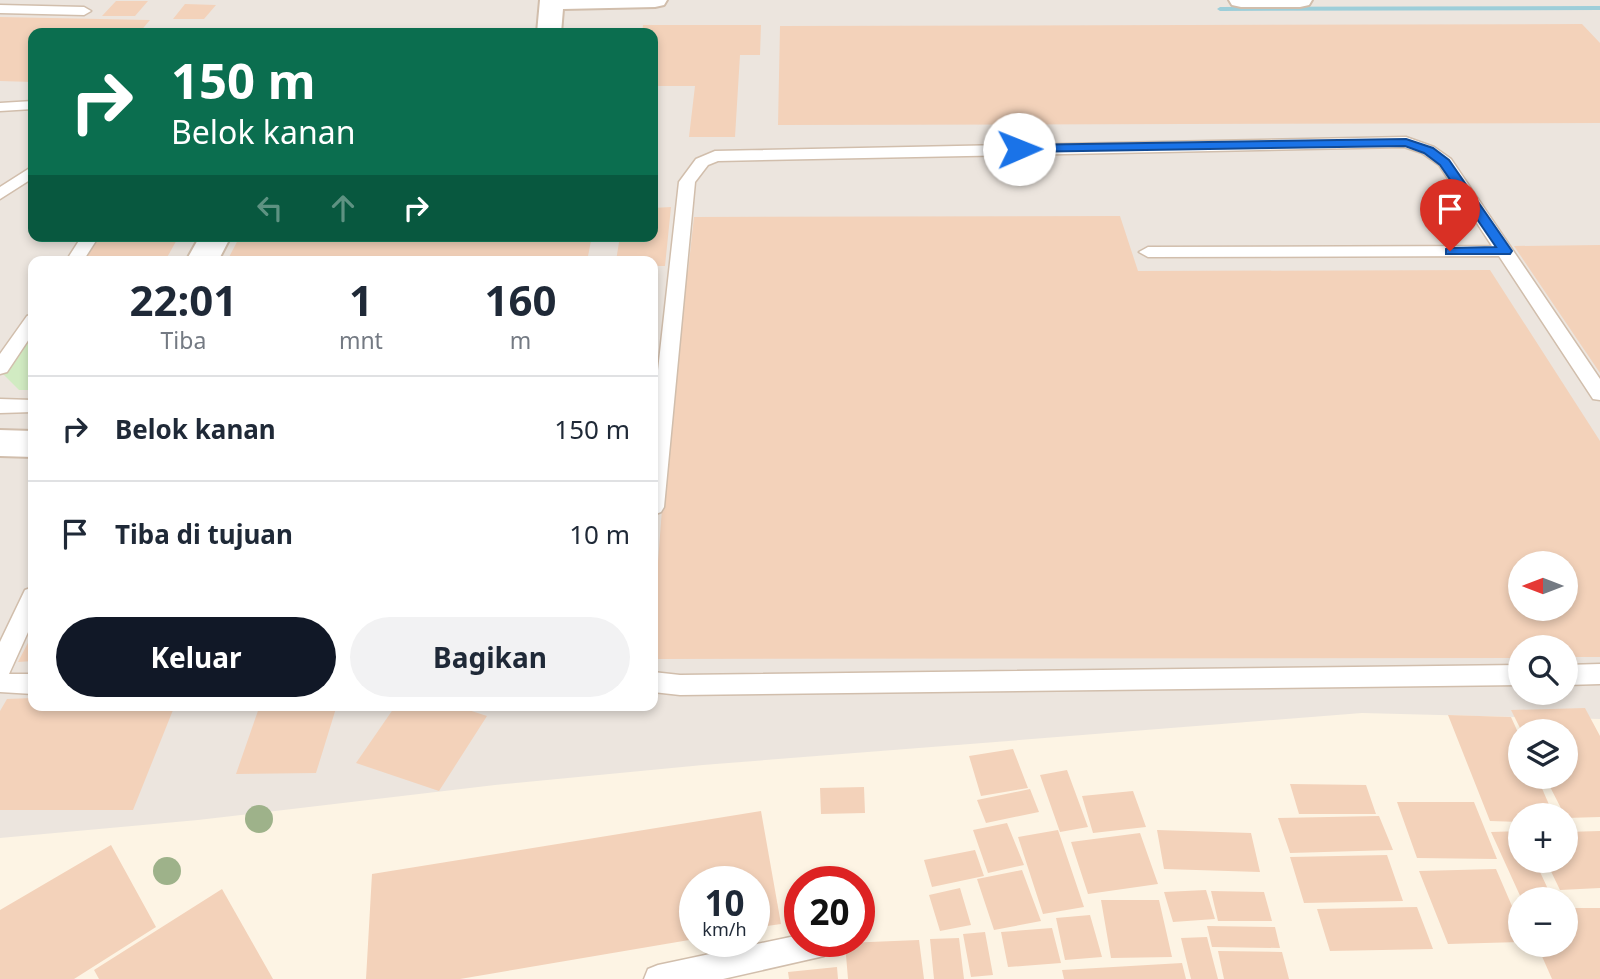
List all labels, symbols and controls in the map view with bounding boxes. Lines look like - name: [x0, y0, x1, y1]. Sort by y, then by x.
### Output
- text: 150 m: [171, 47, 316, 113]
- icon: right: [56, 56, 147, 147]
- text: Belok kanan: [171, 110, 355, 153]
- position arrow: [982, 112, 1056, 186]
- pin: [1420, 179, 1480, 251]
- icon: left: [251, 189, 289, 227]
- icon: ahead: [324, 189, 362, 227]
- icon: right: [397, 189, 435, 227]
- icon: arrive: [1431, 190, 1469, 228]
- text: 22:01: [129, 271, 237, 328]
- text: 1: [349, 271, 373, 328]
- text: 160: [484, 271, 556, 328]
- text: Tiba: [161, 324, 206, 356]
- text: mnt: [339, 324, 383, 356]
- text: m: [510, 324, 531, 356]
- icon: right: [56, 410, 94, 448]
- text: Belok kanan: [115, 411, 276, 447]
- text: 150 m: [554, 411, 630, 447]
- icon: arrive: [56, 515, 94, 553]
- text: Tiba di tujuan: [115, 516, 293, 552]
- text: 10 m: [569, 516, 630, 552]
- north arrow: [1508, 551, 1578, 621]
- map controls: [1508, 551, 1578, 957]
- button: Keluar: [56, 617, 336, 697]
- button: Bagikan: [350, 617, 630, 697]
- button: search: [1508, 635, 1578, 705]
- button: layers: [1508, 719, 1578, 789]
- button: +: [1508, 803, 1578, 873]
- speed limit sign: 20: [784, 866, 875, 957]
- text: 10: [704, 879, 745, 926]
- button: −: [1508, 887, 1578, 957]
- text: km/h: [702, 917, 747, 941]

